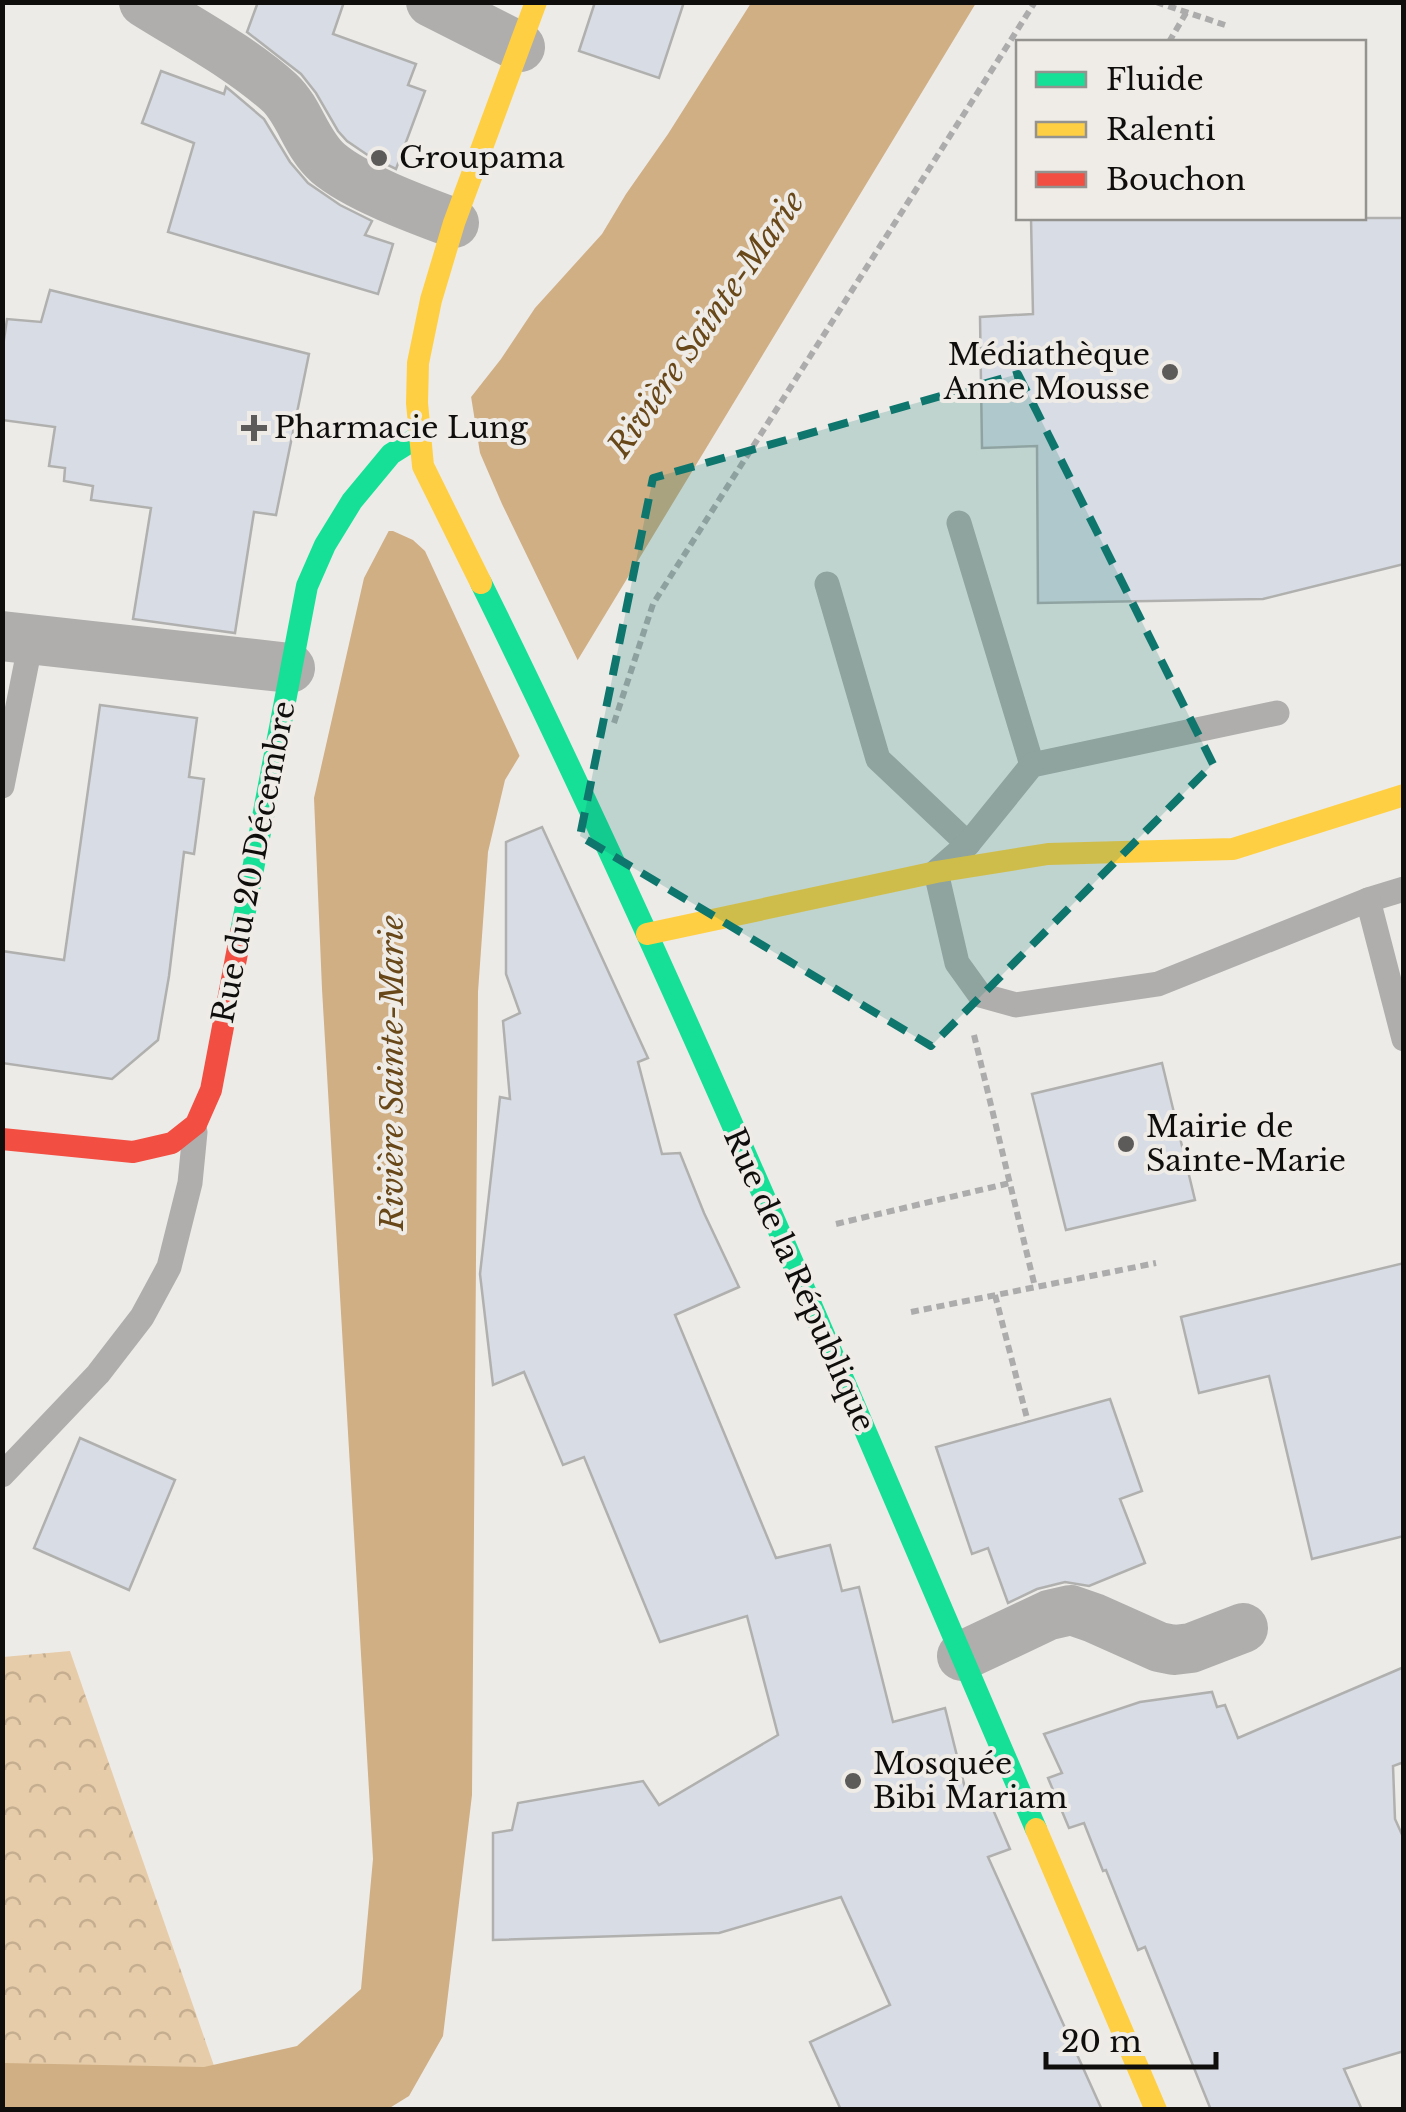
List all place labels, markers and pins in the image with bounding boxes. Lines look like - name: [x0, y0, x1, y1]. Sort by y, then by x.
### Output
- place label: Groupama: [399, 139, 565, 176]
- marker: Groupama: [368, 147, 390, 169]
- place label: Médiathèque Anne Mousse: [943, 336, 1150, 407]
- marker: Médiathèque Anne Mousse: [1159, 361, 1181, 383]
- place label: Pharmacie Lung: [274, 409, 529, 446]
- marker: Pharmacie Lung: [243, 417, 265, 439]
- place label: Mairie de Sainte-Marie: [1146, 1108, 1346, 1179]
- marker: Mairie de Sainte-Marie: [1115, 1133, 1137, 1155]
- place label: Mosquée Bibi Mariam: [873, 1745, 1067, 1816]
- marker: Mosquée Bibi Mariam: [842, 1770, 864, 1792]

